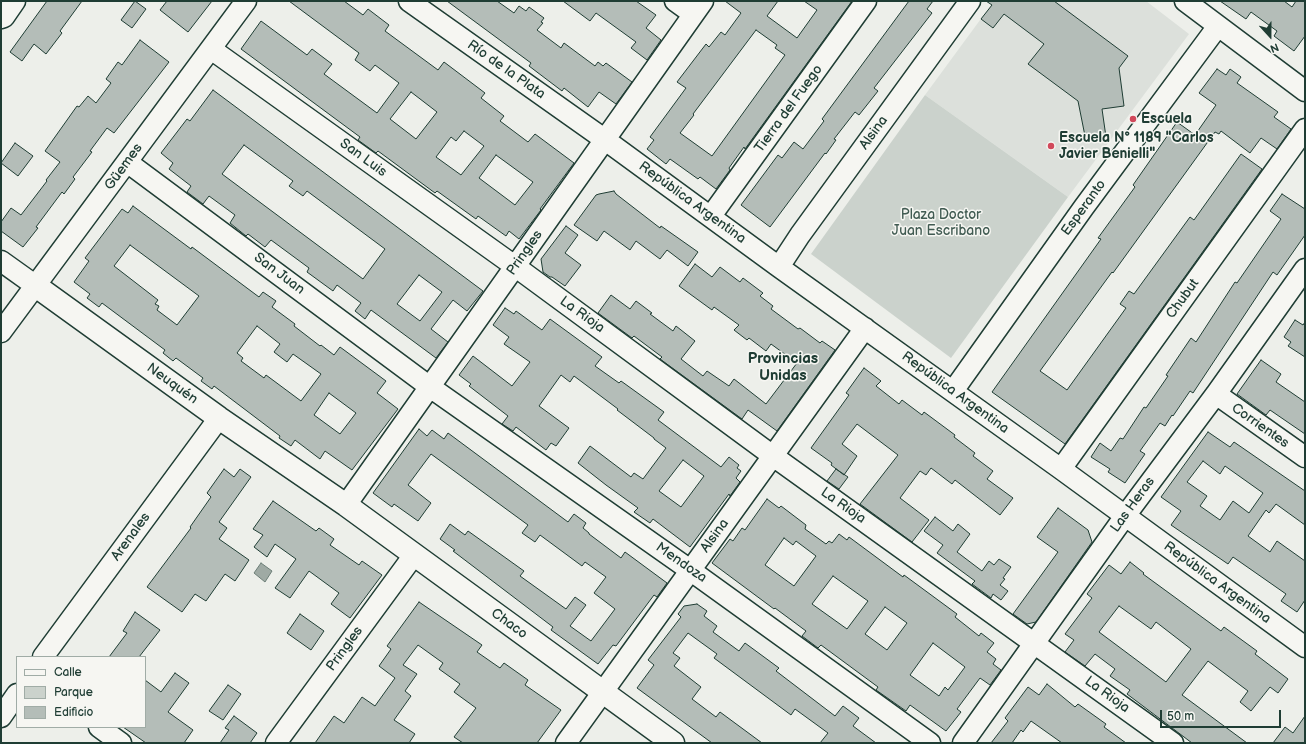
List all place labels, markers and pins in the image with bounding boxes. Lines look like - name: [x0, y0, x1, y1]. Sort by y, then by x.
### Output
- place label: Escuela: [1141, 111, 1192, 127]
- marker: Escuela: [1128, 114, 1138, 124]
- place label: Escuela N° 1189 "Carlos Javier Benielli": [1059, 130, 1214, 162]
- marker: Escuela N° 1189 "Carlos Javier Benielli": [1046, 141, 1056, 151]

